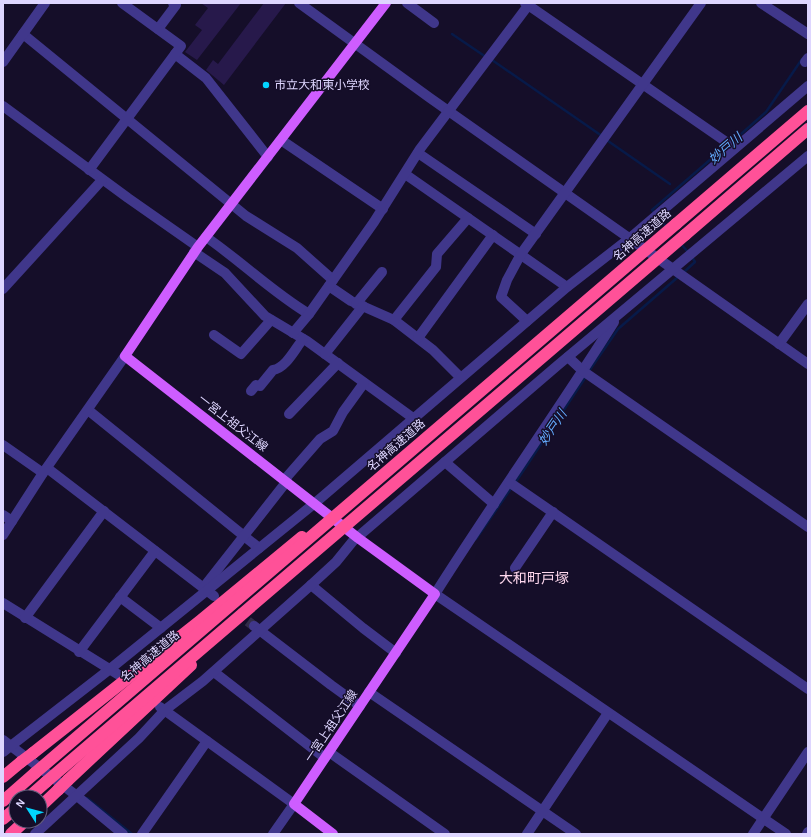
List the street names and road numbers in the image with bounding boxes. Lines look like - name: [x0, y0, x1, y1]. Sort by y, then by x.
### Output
- street label: 名神高速道路: [610, 206, 673, 263]
- street label: 一宮上祖父江線: [196, 392, 270, 454]
- street label: 名神高速道路: [364, 416, 427, 473]
- street label: 名神高速道路: [118, 627, 181, 684]
- street label: 一宮上祖父江線: [302, 687, 359, 764]

